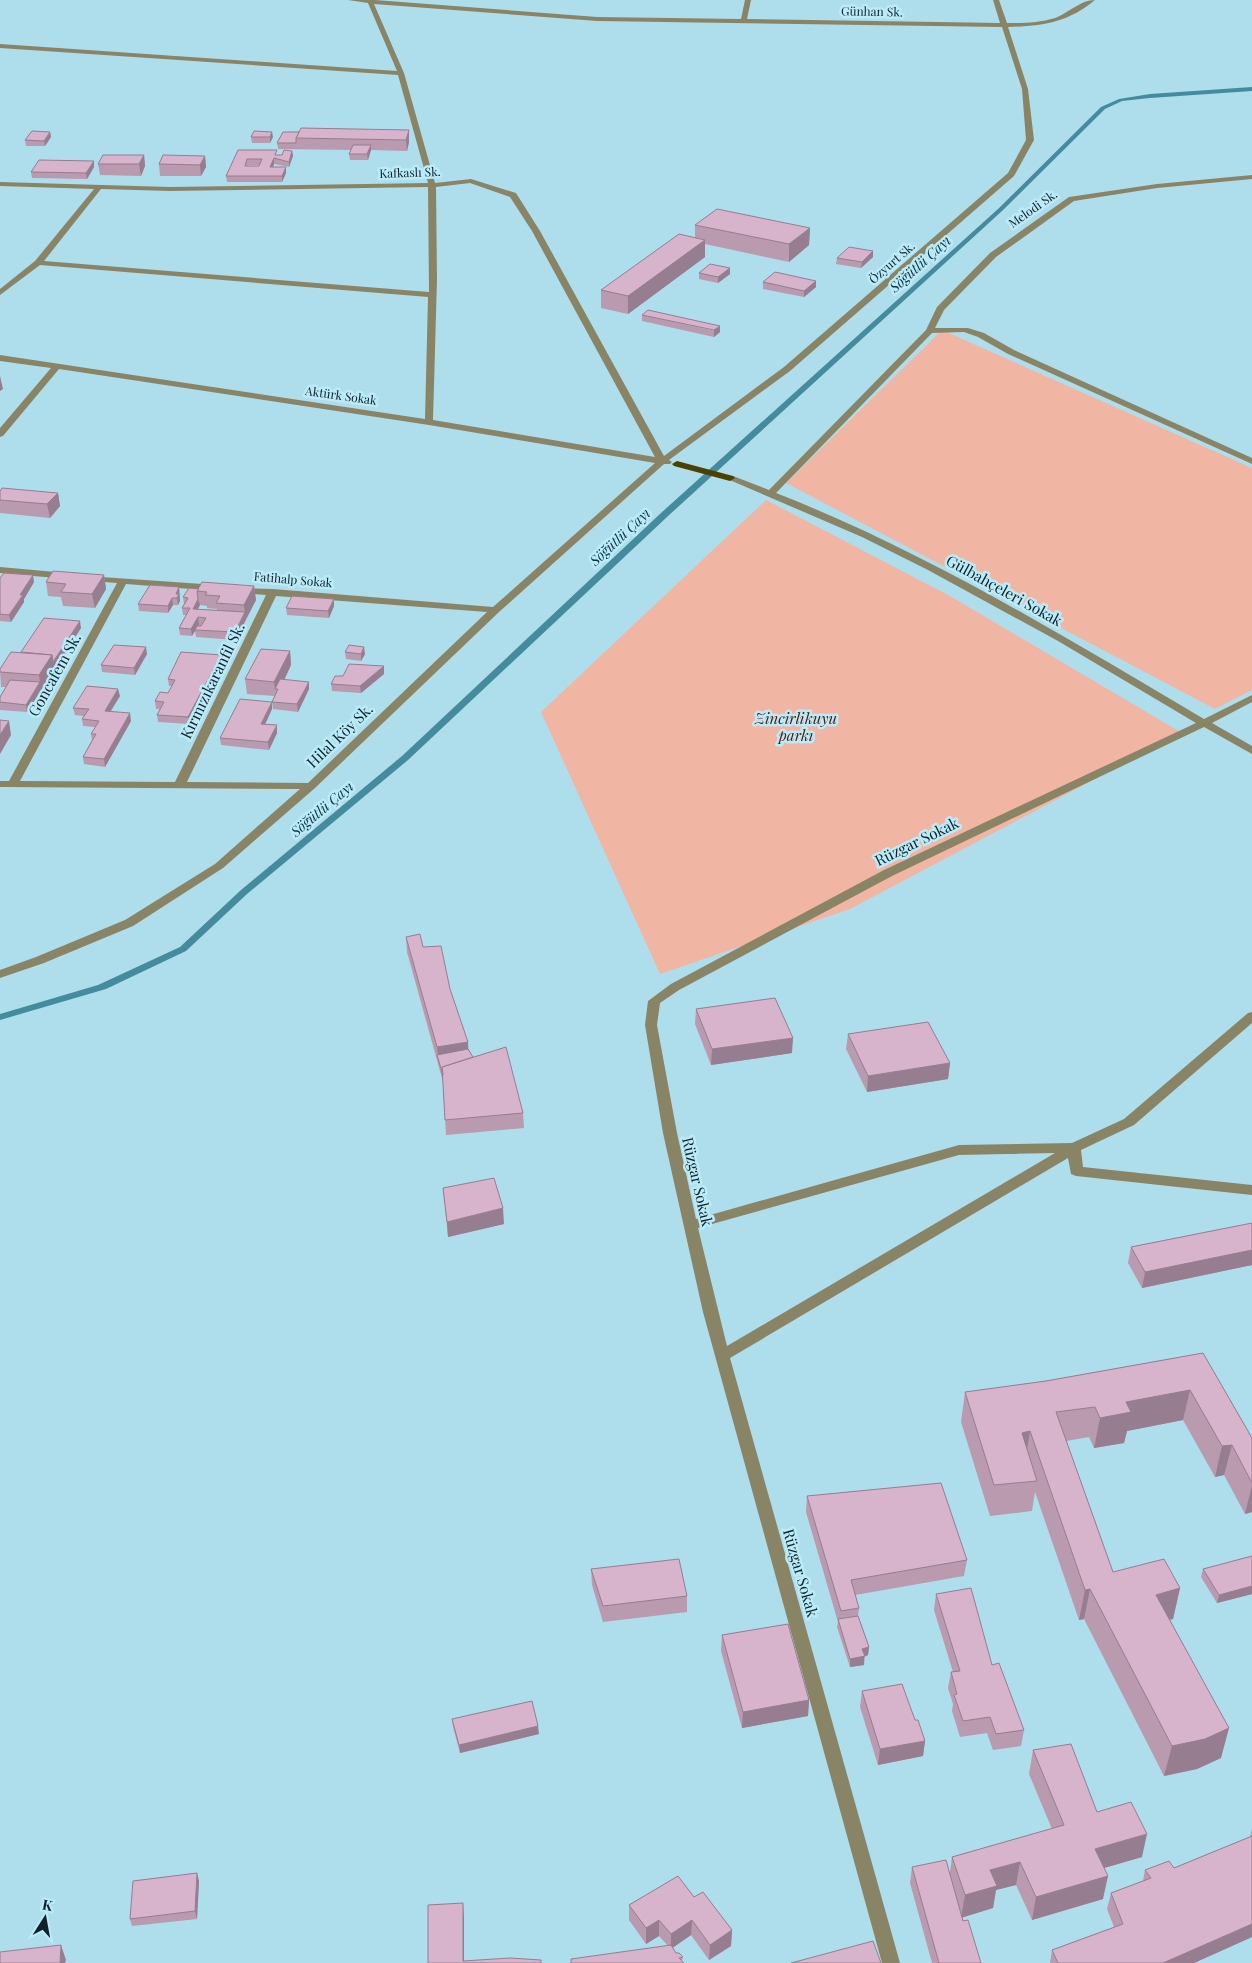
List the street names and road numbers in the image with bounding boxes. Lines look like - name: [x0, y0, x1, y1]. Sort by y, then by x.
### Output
- street label: Günhan Sk.: [841, 2, 903, 20]
- street label: Kafkaslı Sk.: [379, 163, 441, 181]
- street label: Melodi Sk.: [1005, 186, 1060, 231]
- street label: Özyurt Sk.: [865, 238, 918, 287]
- street label: Aktürk Sokak: [303, 382, 378, 408]
- street label: Gülbahçeleri Sokak: [943, 550, 1067, 631]
- street label: Fatihalp Sokak: [253, 568, 333, 590]
- street label: Kırmızıkaranfil Sk.: [175, 619, 249, 742]
- street label: Goncafem Sk.: [23, 629, 85, 720]
- street label: Hilal Köy Sk.: [302, 699, 377, 772]
- street label: Rüzgar Sokak: [871, 812, 962, 870]
- street label: Rüzgar Sokak: [678, 1135, 718, 1229]
- street label: Rüzgar Sokak: [779, 1526, 823, 1620]

